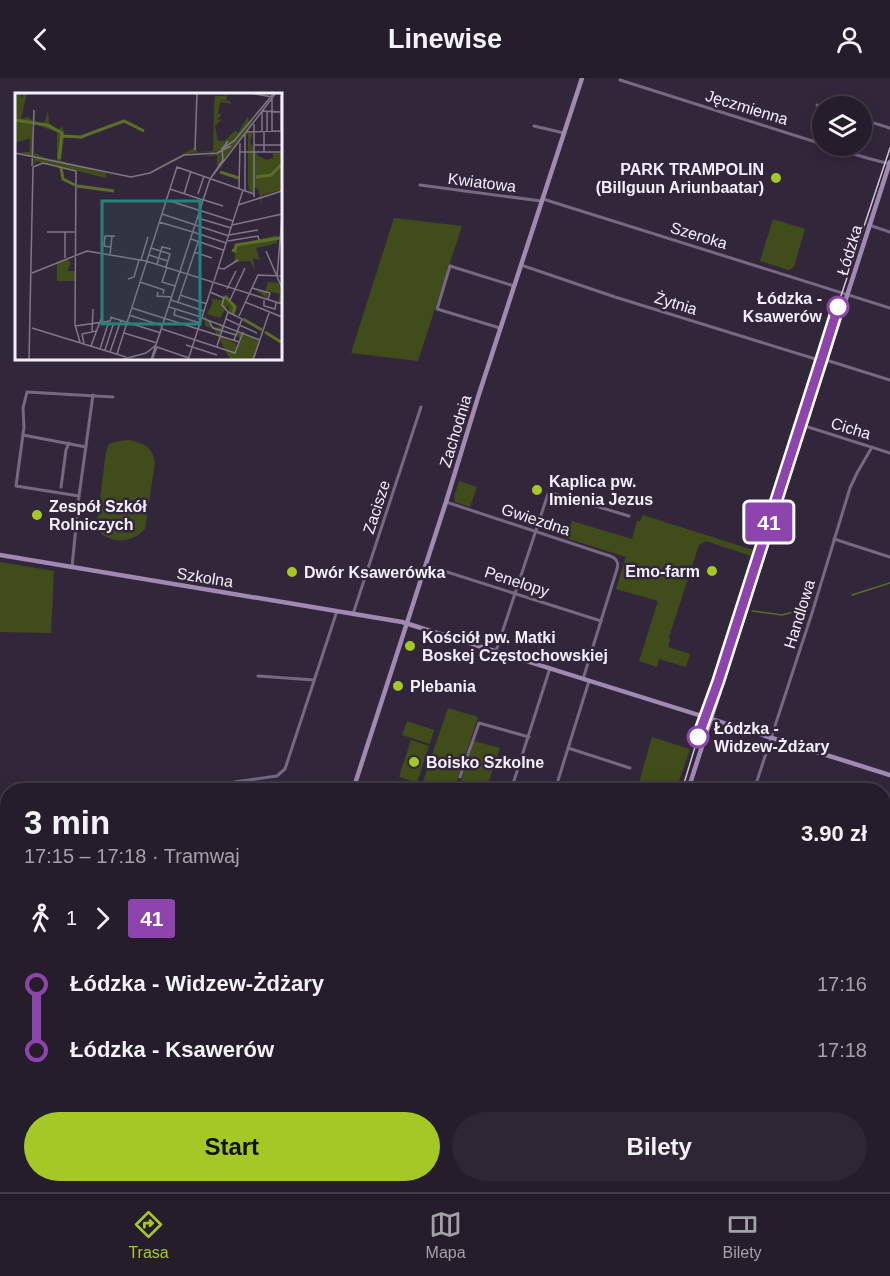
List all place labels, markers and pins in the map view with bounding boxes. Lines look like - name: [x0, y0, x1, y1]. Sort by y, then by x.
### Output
- place label: PARK TRAMPOLIN (Billguun Ariunbaatar): [596, 161, 764, 196]
- marker: PARK TRAMPOLIN (Billguun Ariunbaatar): [769, 171, 783, 185]
- place label: Łódzka - Ksawerów: [743, 290, 823, 325]
- marker: Łódzka - Ksawerów: [827, 296, 849, 318]
- place label: Kaplica pw. Imienia Jezus: [549, 473, 653, 508]
- marker: Kaplica pw. Imienia Jezus: [530, 483, 544, 497]
- place label: Zespół Szkół Rolniczych: [49, 498, 147, 533]
- marker: Zespół Szkół Rolniczych: [30, 508, 44, 522]
- place label: Emo-farm: [625, 563, 700, 580]
- place label: Dwór Ksawerówka: [304, 564, 445, 581]
- marker: Emo-farm: [705, 564, 719, 578]
- marker: Dwór Ksawerówka: [285, 565, 299, 579]
- place label: Kościół pw. Matki Boskej Częstochowskiej: [422, 629, 608, 664]
- marker: Kościół pw. Matki Boskej Częstochowskiej: [403, 639, 417, 653]
- place label: Plebania: [410, 678, 476, 695]
- marker: Plebania: [391, 679, 405, 693]
- place label: Łódzka - Widzew-Żdżary: [714, 720, 830, 755]
- marker: Łódzka - Widzew-Żdżary: [687, 726, 709, 748]
- place label: Boisko Szkolne: [426, 754, 544, 771]
- marker: Boisko Szkolne: [407, 755, 421, 769]

